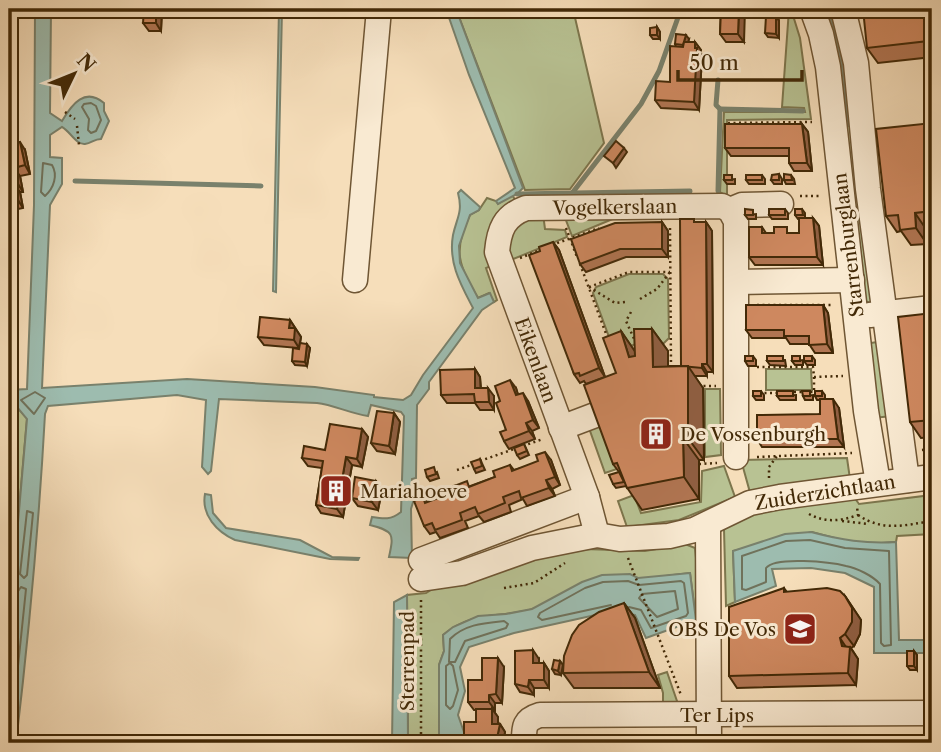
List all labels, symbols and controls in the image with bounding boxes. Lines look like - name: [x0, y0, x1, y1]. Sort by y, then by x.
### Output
- north arrow: [38, 38, 108, 108]
- scale bar: [678, 38, 803, 82]
- text: N: [72, 49, 100, 77]
- text: 50 m: [689, 50, 739, 75]
- street label: Starrenburglaan: [828, 171, 869, 318]
- street label: Vogelkerslaan: [551, 195, 678, 220]
- street label: Eikenlaan: [509, 314, 562, 406]
- building icon: De Vossenburgh: [637, 415, 675, 453]
- place label: De Vossenburgh: [680, 423, 826, 446]
- street label: Zuiderzichtlaan: [753, 470, 897, 515]
- building icon: Mariahoeve: [317, 472, 355, 510]
- place label: Mariahoeve: [360, 480, 467, 503]
- street label: Sterrenpad: [396, 610, 419, 711]
- school or university icon: OBS De Vos: [781, 610, 819, 648]
- place label: OBS De Vos: [668, 618, 776, 641]
- street label: Ter Lips: [680, 704, 754, 727]

